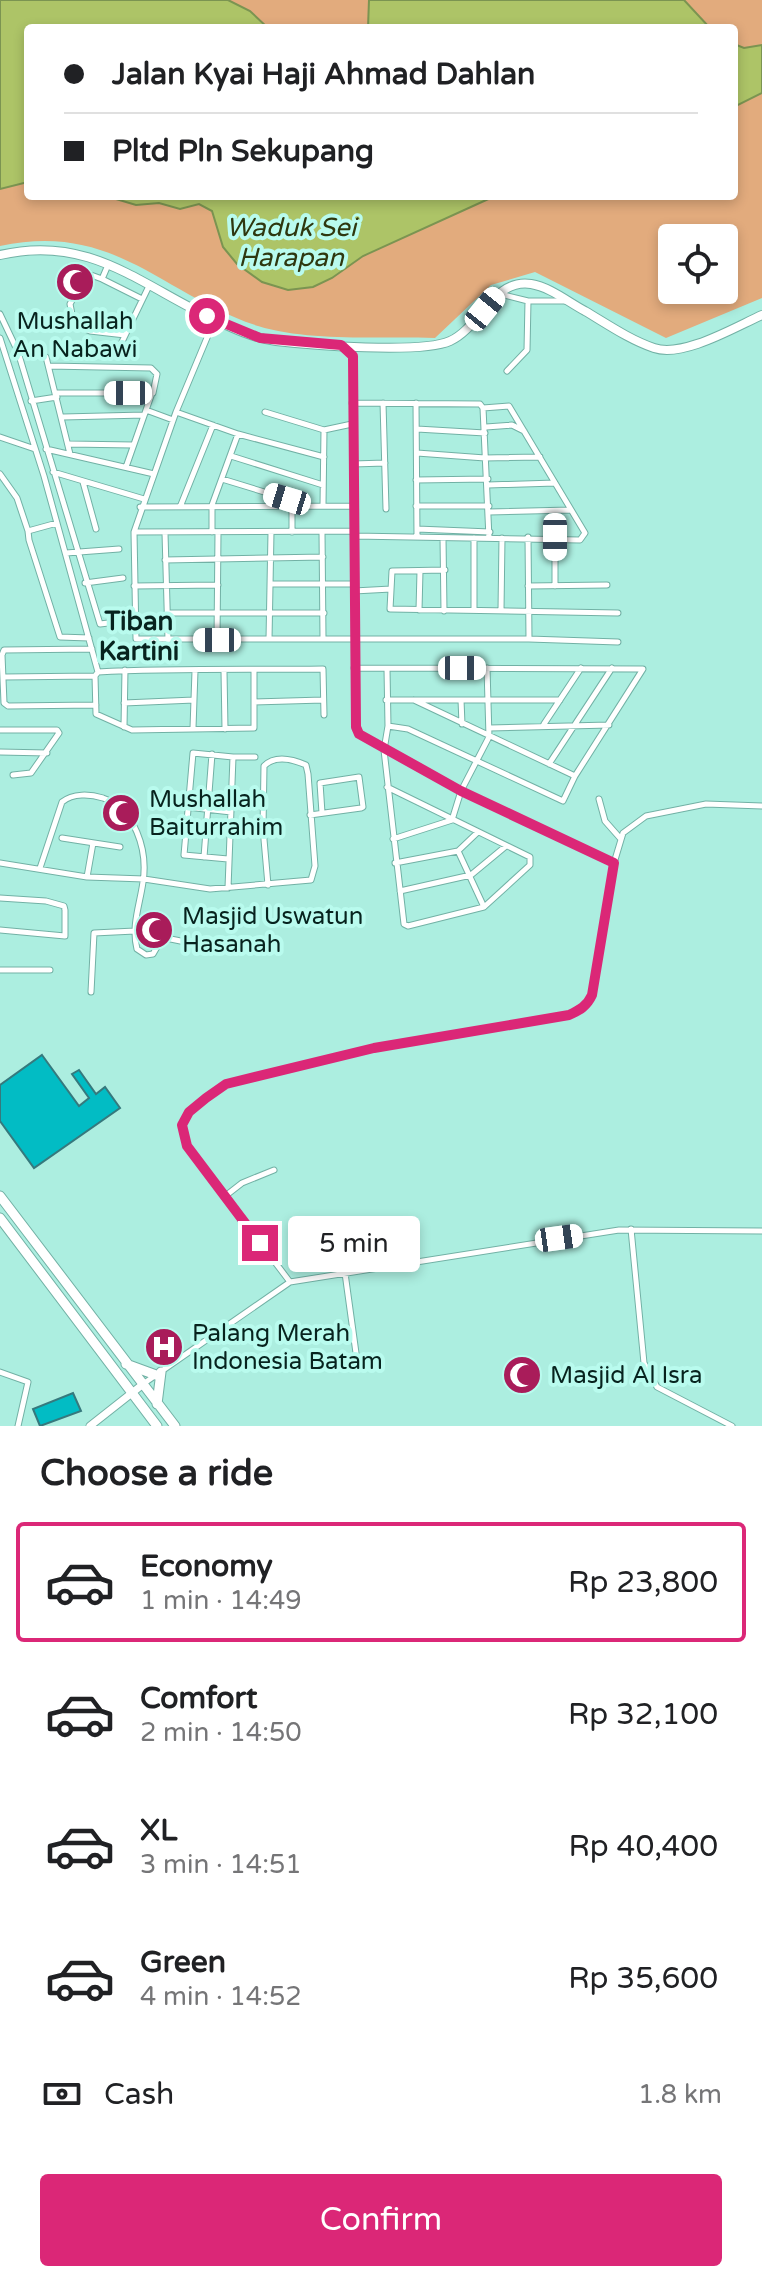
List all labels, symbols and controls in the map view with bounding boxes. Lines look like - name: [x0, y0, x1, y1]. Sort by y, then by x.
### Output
- text: Jalan Kyai Haji Ahmad Dahlan: [112, 56, 535, 93]
- text: Pltd Pln Sekupang: [112, 133, 374, 170]
- water label: Waduk Sei Harapan: [226, 212, 360, 273]
- map controls: [658, 224, 738, 304]
- button: locate: [658, 224, 738, 304]
- mosque icon: Mushallah An Nabawi: [54, 261, 96, 303]
- car: [461, 283, 509, 335]
- route start: [189, 298, 225, 334]
- place label: Mushallah An Nabawi: [13, 307, 137, 364]
- car: [104, 381, 152, 405]
- car: [261, 481, 313, 517]
- car: [543, 513, 567, 561]
- district label: Tiban Kartini: [99, 606, 179, 667]
- car: [193, 628, 241, 652]
- car: [438, 656, 486, 680]
- place label: Mushallah Baiturrahim: [149, 785, 283, 842]
- mosque icon: Mushallah Baiturrahim: [100, 792, 142, 834]
- place label: Masjid Uswatun Hasanah: [182, 902, 363, 959]
- mosque icon: Masjid Uswatun Hasanah: [133, 909, 175, 951]
- callout: 5 min: [288, 1215, 420, 1271]
- car: [534, 1223, 584, 1253]
- route end: [242, 1225, 278, 1261]
- text: 5 min: [319, 1228, 389, 1259]
- place label: Palang Merah Indonesia Batam: [192, 1319, 383, 1376]
- hospital icon: Palang Merah Indonesia Batam: [143, 1326, 185, 1368]
- mosque icon: Masjid Al Isra: [501, 1354, 543, 1396]
- place label: Masjid Al Isra: [550, 1361, 702, 1390]
- text: Choose a ride: [40, 1452, 273, 1495]
- icon: car: [44, 1546, 116, 1618]
- text: Economy: [140, 1548, 273, 1585]
- text: Rp 23,800: [568, 1564, 718, 1601]
- text: 1 min · 14:49: [140, 1585, 302, 1616]
- icon: car: [44, 1678, 116, 1750]
- text: Comfort: [140, 1680, 258, 1717]
- text: Rp 32,100: [568, 1696, 718, 1733]
- text: 2 min · 14:50: [140, 1717, 302, 1748]
- icon: car: [44, 1810, 116, 1882]
- text: XL: [140, 1812, 177, 1849]
- text: Rp 40,400: [569, 1828, 718, 1865]
- text: 3 min · 14:51: [140, 1849, 302, 1880]
- icon: car: [44, 1942, 116, 2014]
- text: Green: [140, 1944, 226, 1981]
- text: Rp 35,600: [568, 1960, 718, 1997]
- text: 4 min · 14:52: [140, 1981, 302, 2012]
- icon: cash: [40, 2072, 84, 2116]
- text: Cash: [104, 2076, 174, 2113]
- text: 1.8 km: [638, 2079, 722, 2110]
- button: Confirm: [40, 2174, 722, 2266]

